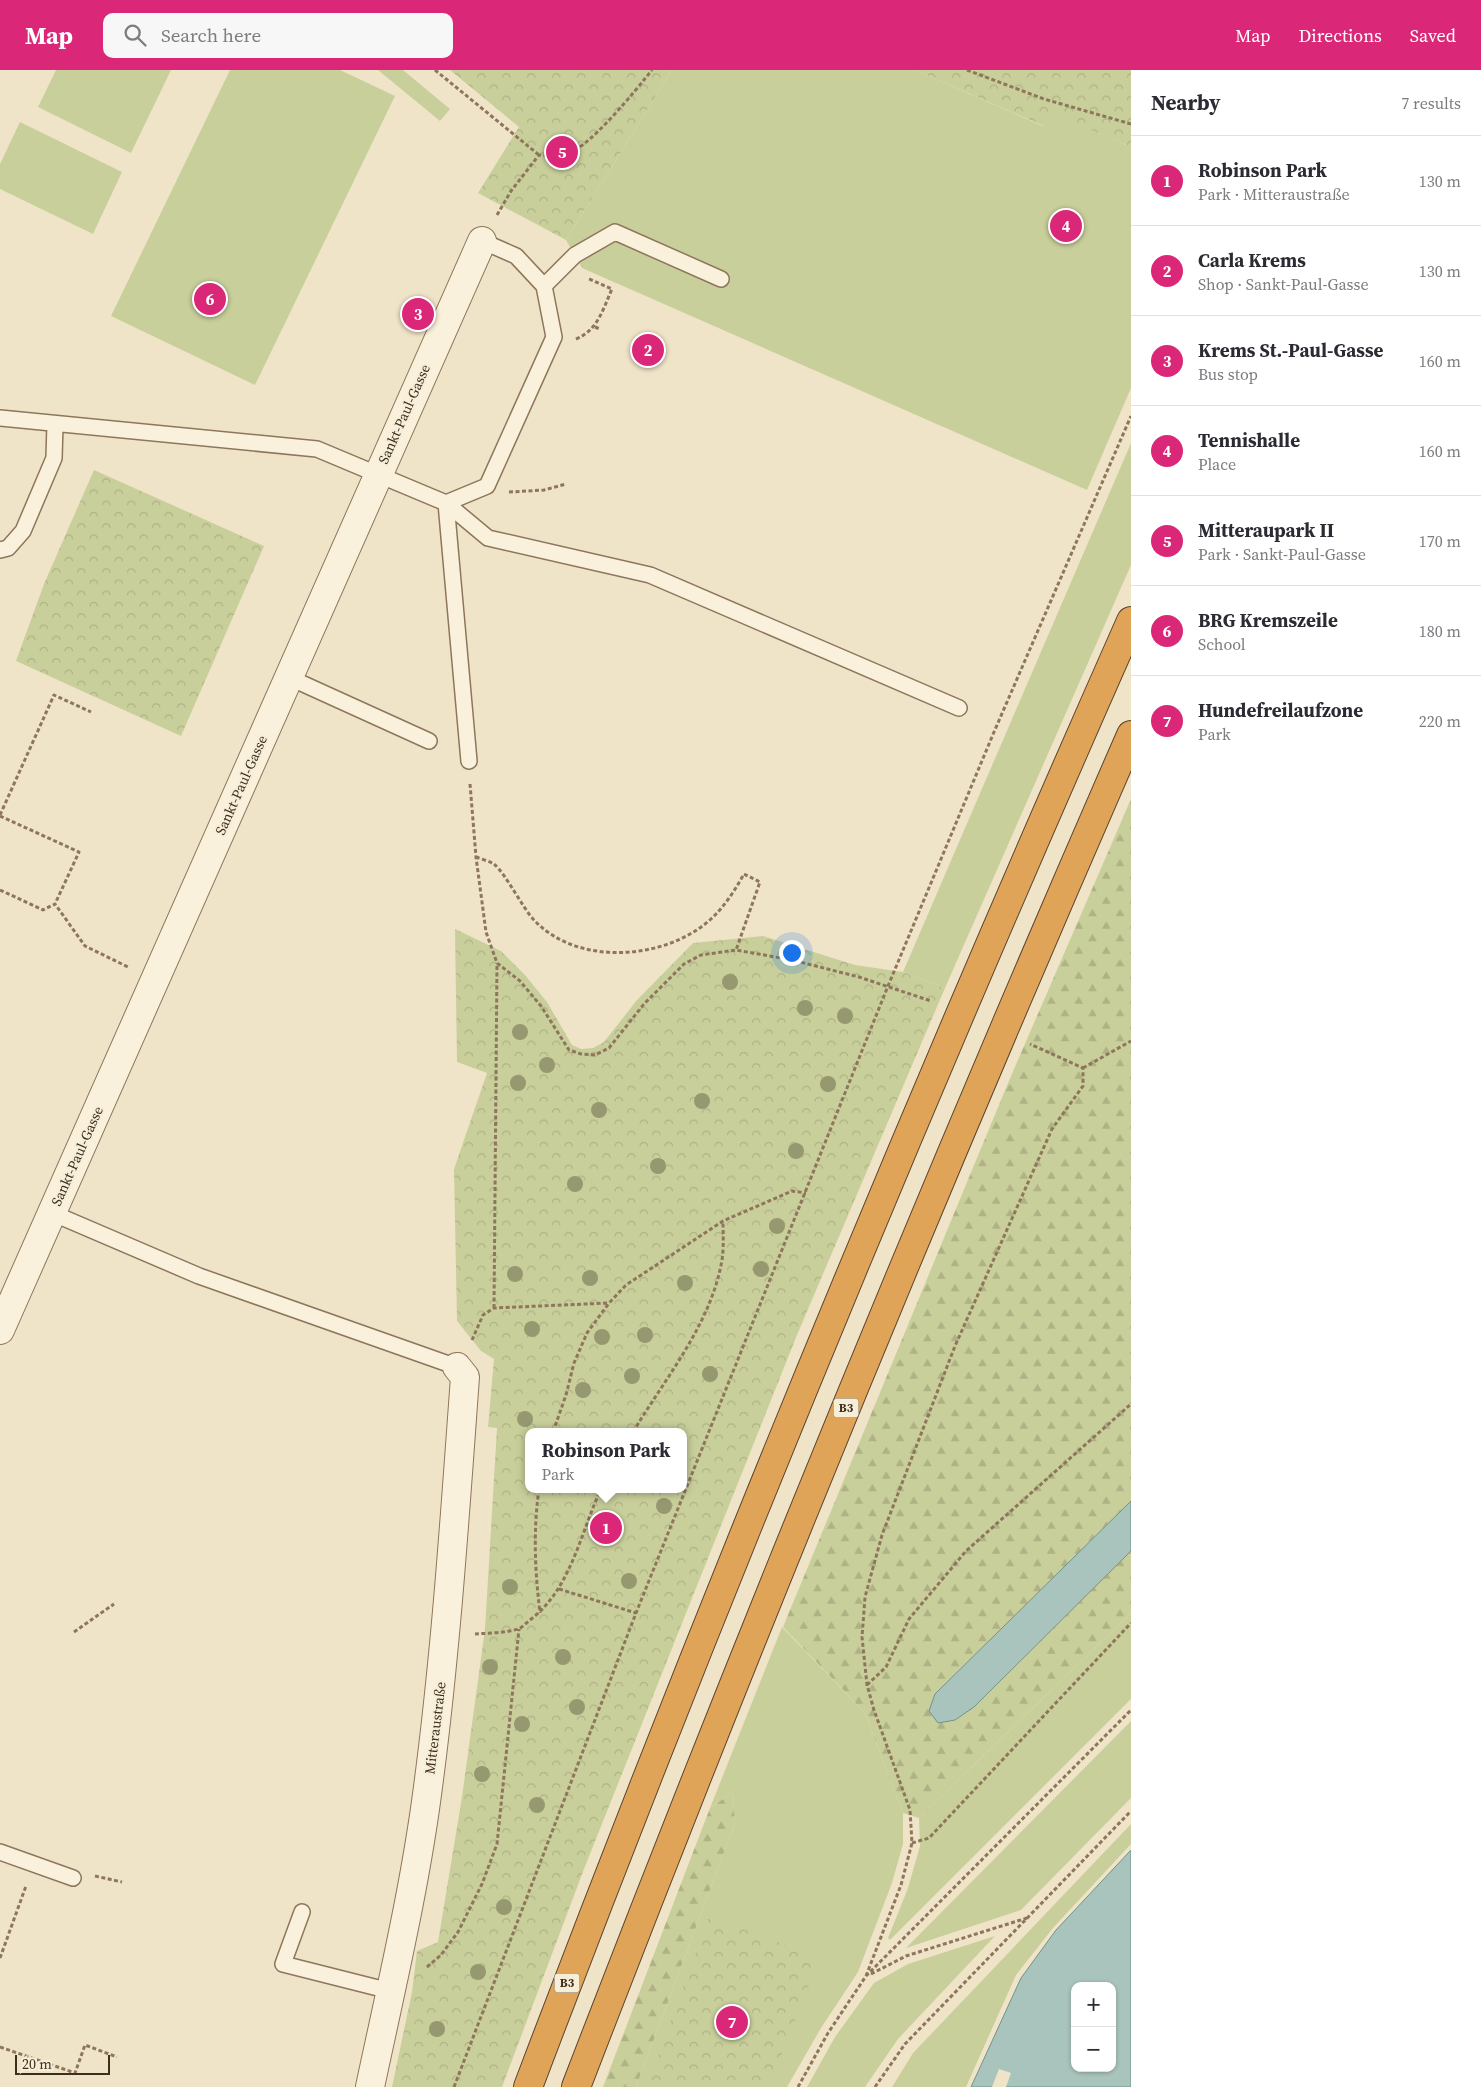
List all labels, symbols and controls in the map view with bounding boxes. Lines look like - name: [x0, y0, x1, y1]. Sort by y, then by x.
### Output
- search box: [103, 13, 453, 58]
- text: Map: [25, 19, 73, 52]
- icon: search: [121, 21, 149, 49]
- text: Search here: [161, 22, 261, 48]
- text: Map: [1235, 23, 1271, 48]
- text: Directions: [1299, 23, 1382, 48]
- text: Saved: [1410, 23, 1456, 48]
- text: Nearby: [1151, 88, 1221, 117]
- text: 7 results: [1401, 92, 1461, 114]
- pin: 5: [546, 133, 578, 171]
- text: Robinson Park: [1198, 157, 1327, 183]
- text: 1: [1163, 170, 1171, 192]
- text: 130 m: [1419, 170, 1461, 192]
- text: Park · Mitteraustraße: [1198, 183, 1350, 205]
- pin: 4: [1050, 207, 1082, 245]
- text: Carla Krems: [1198, 247, 1306, 273]
- text: 2: [1163, 260, 1171, 282]
- text: 130 m: [1419, 260, 1461, 282]
- text: Shop · Sankt-Paul-Gasse: [1198, 273, 1369, 295]
- pin: 6: [194, 280, 226, 318]
- pin: 3: [402, 295, 434, 333]
- pin: 2: [632, 331, 664, 369]
- text: Krems St.-Paul-Gasse: [1198, 337, 1384, 363]
- text: 3: [1163, 350, 1171, 372]
- text: 160 m: [1419, 350, 1461, 372]
- street label: Sankt-Paul-Gasse: [373, 361, 435, 467]
- text: Bus stop: [1198, 363, 1258, 385]
- text: Tennishalle: [1198, 427, 1300, 453]
- text: 4: [1163, 440, 1171, 462]
- text: 160 m: [1419, 440, 1461, 462]
- text: Place: [1198, 453, 1236, 475]
- text: Mitteraupark II: [1198, 517, 1334, 543]
- text: 5: [1163, 530, 1171, 552]
- text: 170 m: [1419, 530, 1461, 552]
- text: Park · Sankt-Paul-Gasse: [1198, 543, 1366, 565]
- text: BRG Kremszeile: [1198, 607, 1338, 633]
- text: 6: [1163, 620, 1171, 642]
- text: 180 m: [1419, 620, 1461, 642]
- text: School: [1198, 633, 1246, 655]
- text: Hundefreilaufzone: [1198, 697, 1363, 723]
- text: 7: [1163, 710, 1171, 732]
- text: 220 m: [1419, 710, 1461, 732]
- text: Park: [1198, 723, 1231, 745]
- street label: Sankt-Paul-Gasse: [210, 732, 272, 838]
- your location: [779, 940, 805, 966]
- street label: Sankt-Paul-Gasse: [46, 1103, 108, 1209]
- road number: B3: [834, 1399, 858, 1418]
- popup: [525, 1428, 687, 1493]
- text: Robinson Park: [542, 1437, 670, 1463]
- text: Park: [542, 1463, 574, 1485]
- pin: 1: [590, 1509, 622, 1547]
- street label: Mitteraustraße: [419, 1681, 451, 1775]
- road number: B3: [554, 1974, 580, 1992]
- map controls: [1071, 1982, 1116, 2072]
- button: +: [1071, 1982, 1116, 2027]
- pin: 7: [716, 2003, 748, 2041]
- button: −: [1071, 2027, 1116, 2072]
- scale bar: [15, 2052, 110, 2075]
- text: 20 m: [22, 2054, 52, 2074]

